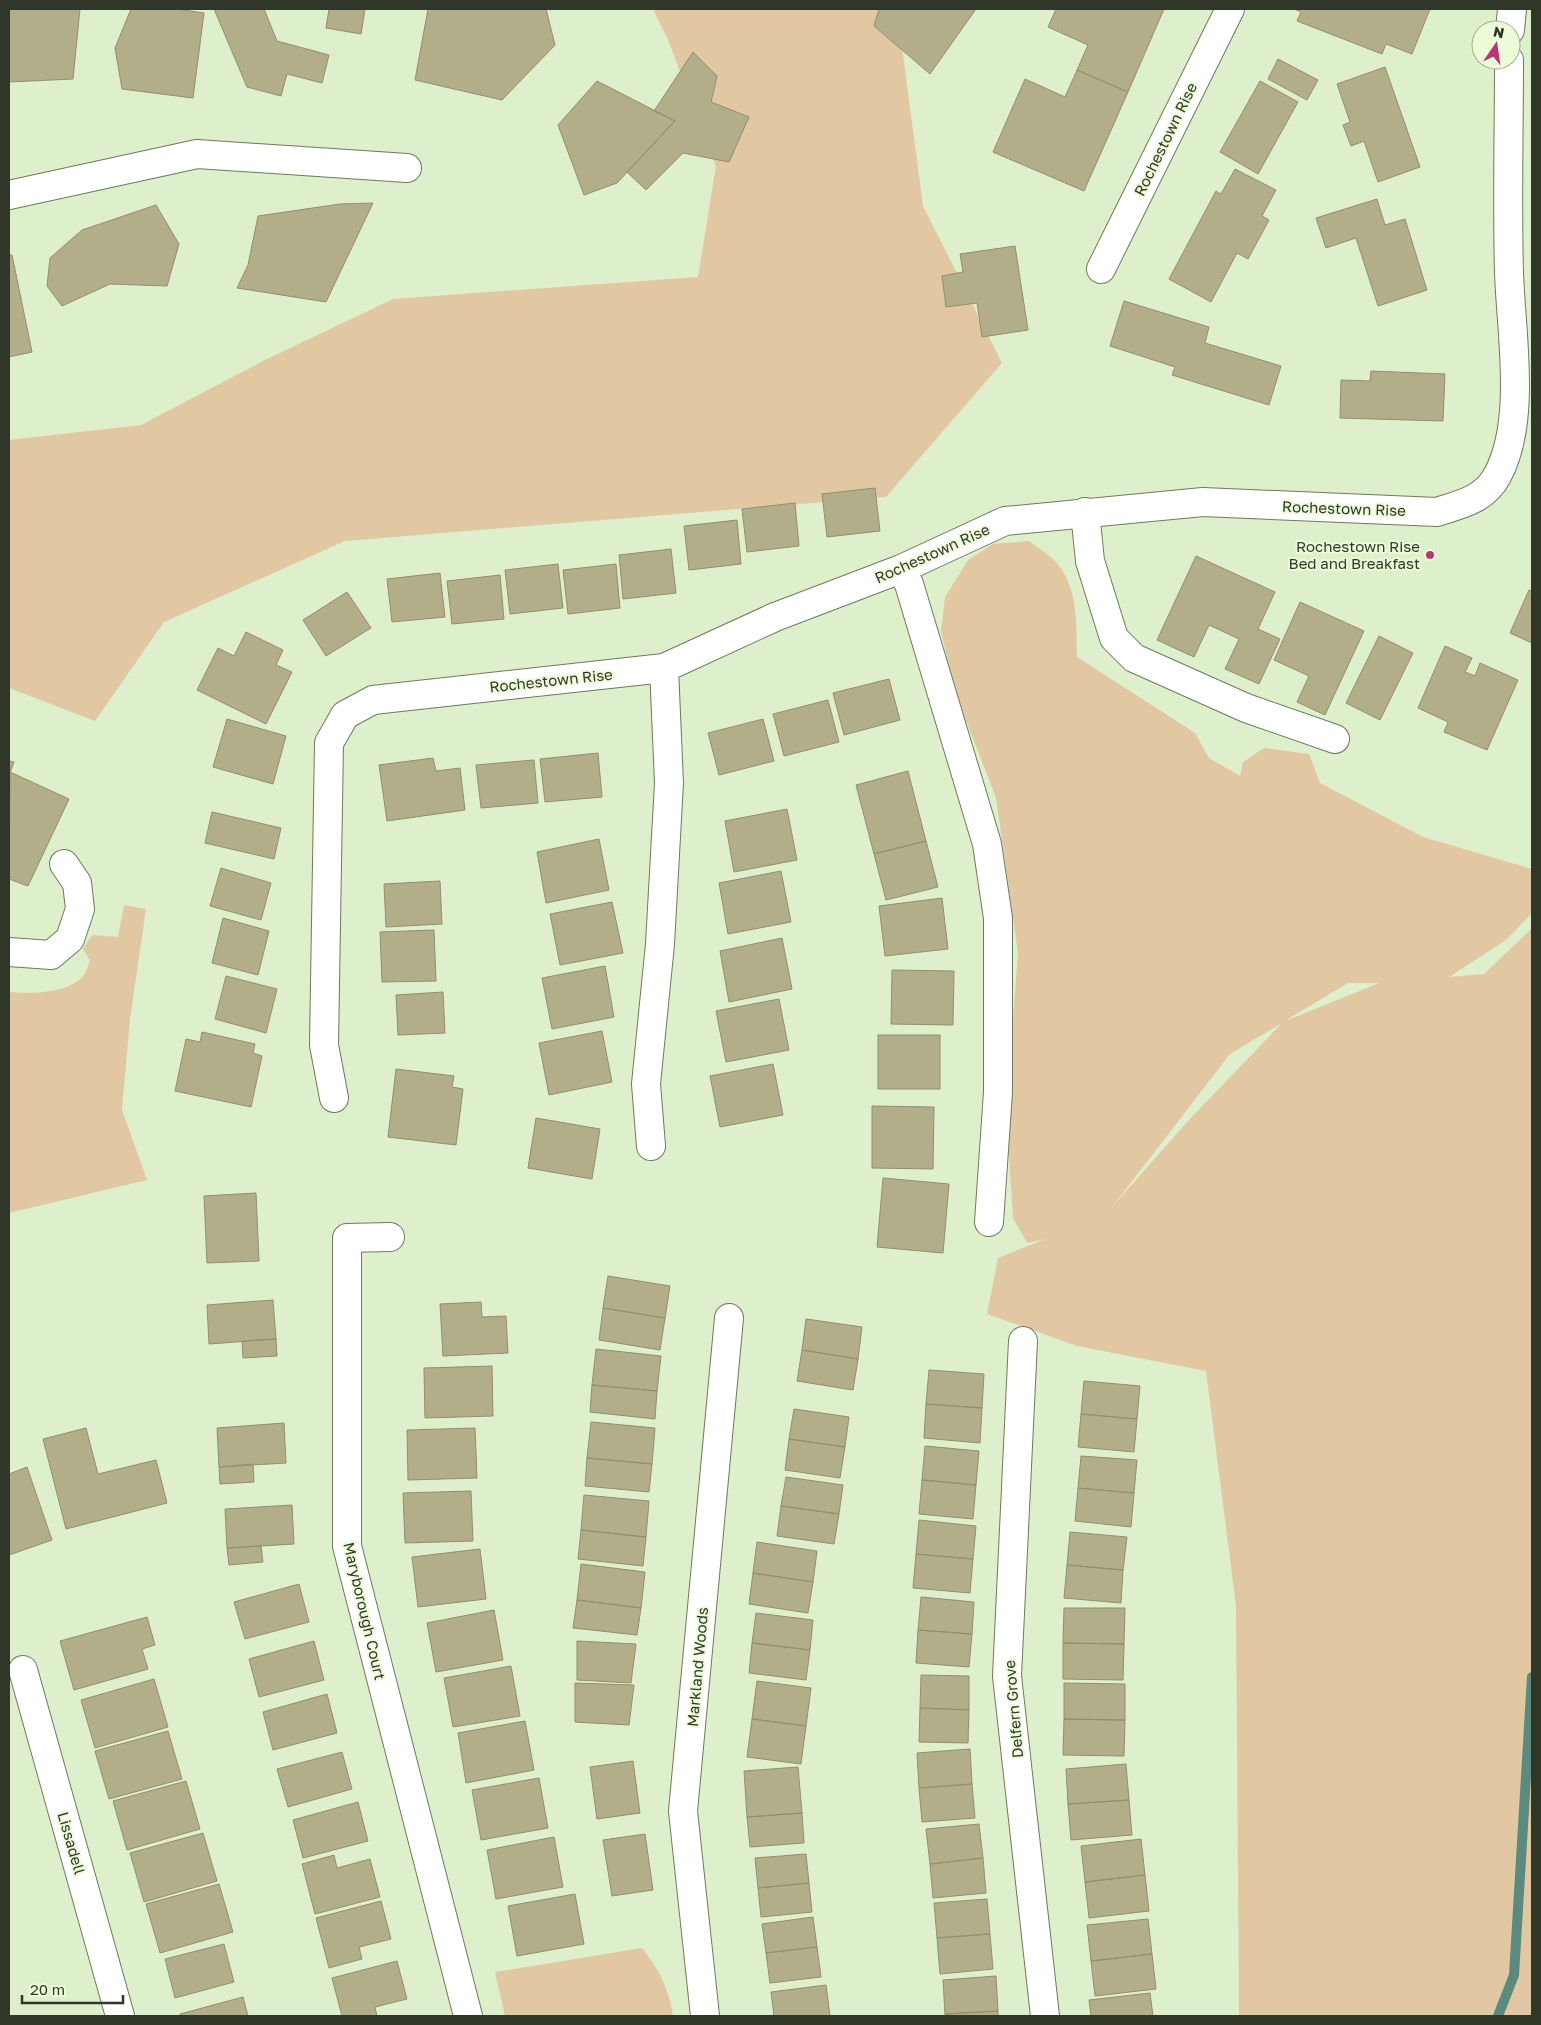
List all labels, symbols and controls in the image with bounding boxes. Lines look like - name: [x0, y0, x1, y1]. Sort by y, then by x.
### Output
- north arrow: [1471, 20, 1521, 70]
- text: N: [1492, 22, 1506, 41]
- street label: Rochestown Rise: [1130, 79, 1200, 199]
- street label: Rochestown Rise: [1282, 497, 1407, 519]
- street label: Rochestown Rise: [872, 519, 993, 586]
- place label: Rochestown Rise Bed and Breakfast: [1289, 537, 1420, 572]
- marker: Rochestown Rise Bed and Breakfast: [1424, 549, 1436, 561]
- street label: Rochestown Rise: [488, 665, 614, 695]
- street label: Maryborough Court: [340, 1540, 390, 1682]
- street label: Markland Woods: [683, 1606, 711, 1728]
- street label: Delfern Grove: [1000, 1659, 1026, 1759]
- street label: Lissadell: [54, 1810, 90, 1877]
- scale bar: [22, 1972, 124, 2004]
- text: 20 m: [30, 1980, 65, 1998]

